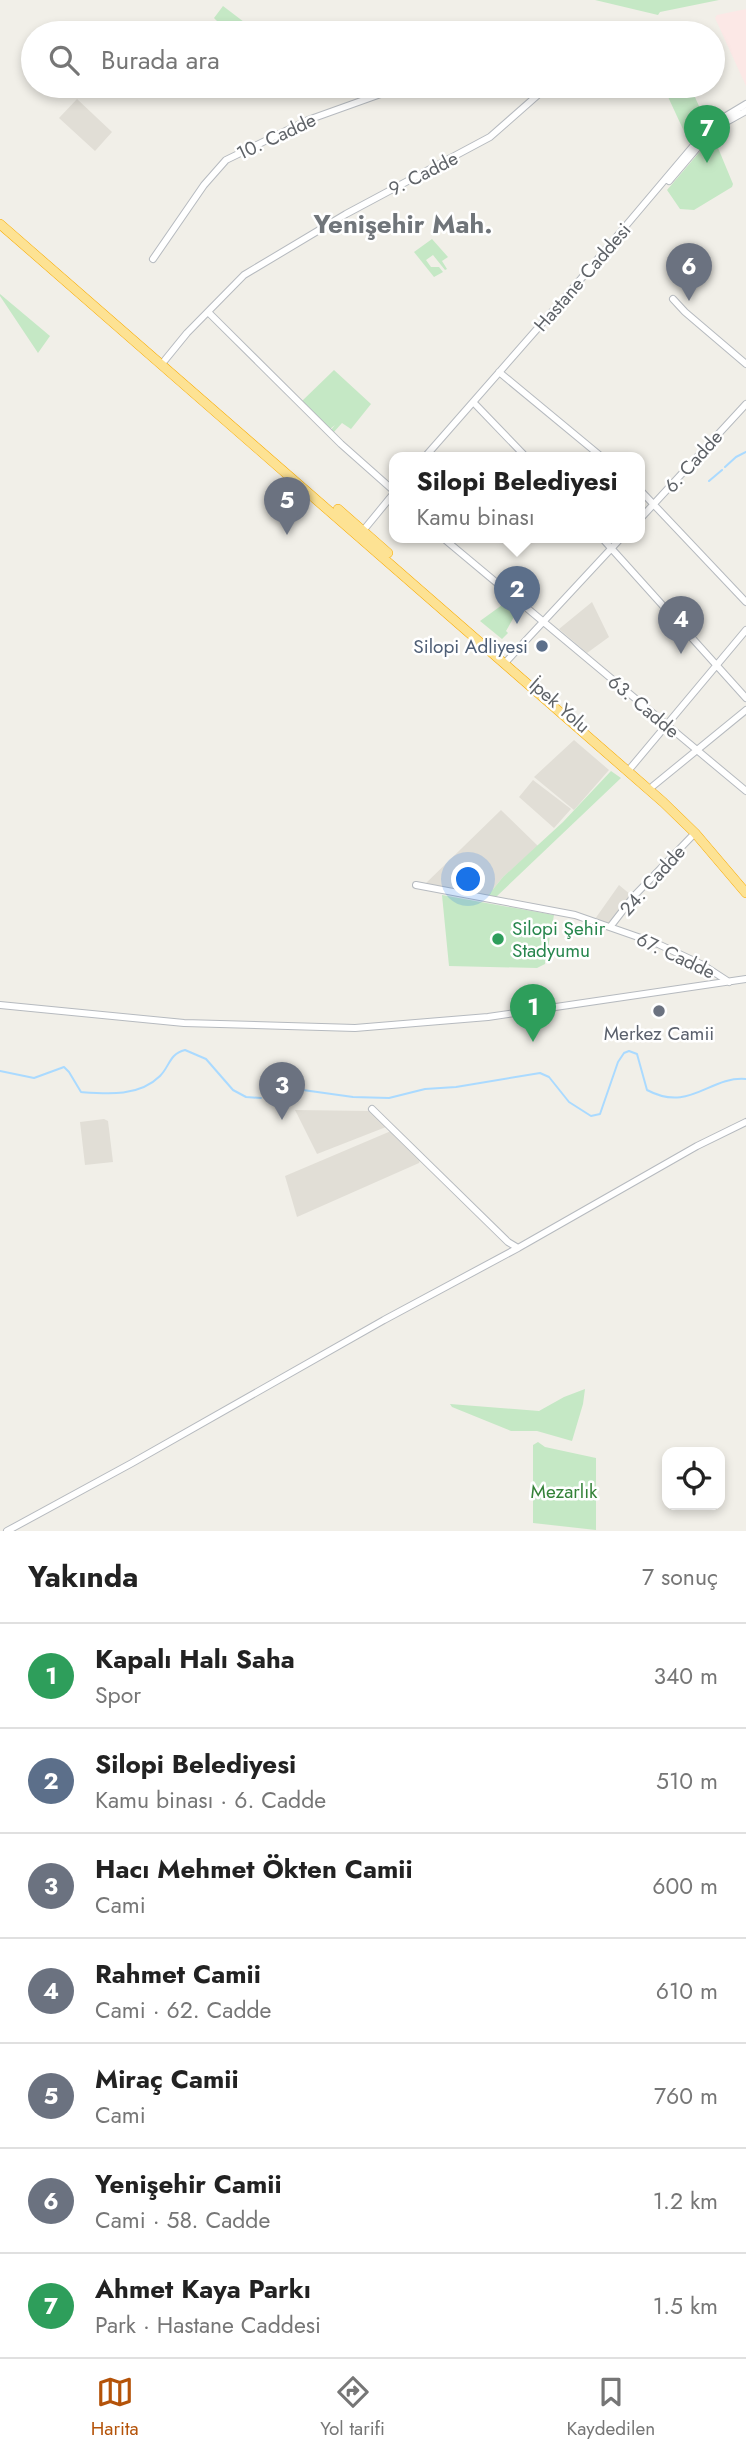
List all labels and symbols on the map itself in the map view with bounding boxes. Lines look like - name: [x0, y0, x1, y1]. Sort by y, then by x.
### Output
- pin: 7: [684, 105, 730, 163]
- street label: 10. Cadde: [232, 106, 321, 167]
- street label: 9. Cadde: [384, 144, 463, 202]
- district label: Yenişehir Mah.: [312, 205, 493, 243]
- street label: Hastane Caddesi: [528, 217, 637, 337]
- pin: 6: [666, 243, 712, 301]
- street label: 6. Cadde: [658, 424, 729, 499]
- pin: 5: [264, 477, 310, 535]
- pin: 2: [494, 566, 540, 624]
- pin: 4: [658, 596, 704, 654]
- place label: Silopi Adliyesi: [413, 633, 528, 660]
- marker: Silopi Adliyesi: [534, 638, 550, 654]
- street label: 63. Cadde: [602, 668, 685, 745]
- street label: İpek Yolu: [523, 671, 596, 739]
- street label: 24. Cadde: [613, 839, 692, 922]
- your location: [451, 862, 485, 896]
- place label: Silopi Şehir Stadyumu: [512, 915, 606, 964]
- street label: 67. Cadde: [632, 925, 720, 986]
- marker: Silopi Şehir Stadyumu: [490, 931, 506, 947]
- pin: 1: [510, 984, 556, 1042]
- marker: Merkez Camii: [651, 1003, 667, 1019]
- place label: Merkez Camii: [604, 1020, 714, 1047]
- pin: 3: [259, 1062, 305, 1120]
- park label: Mezarlık: [531, 1478, 598, 1505]

